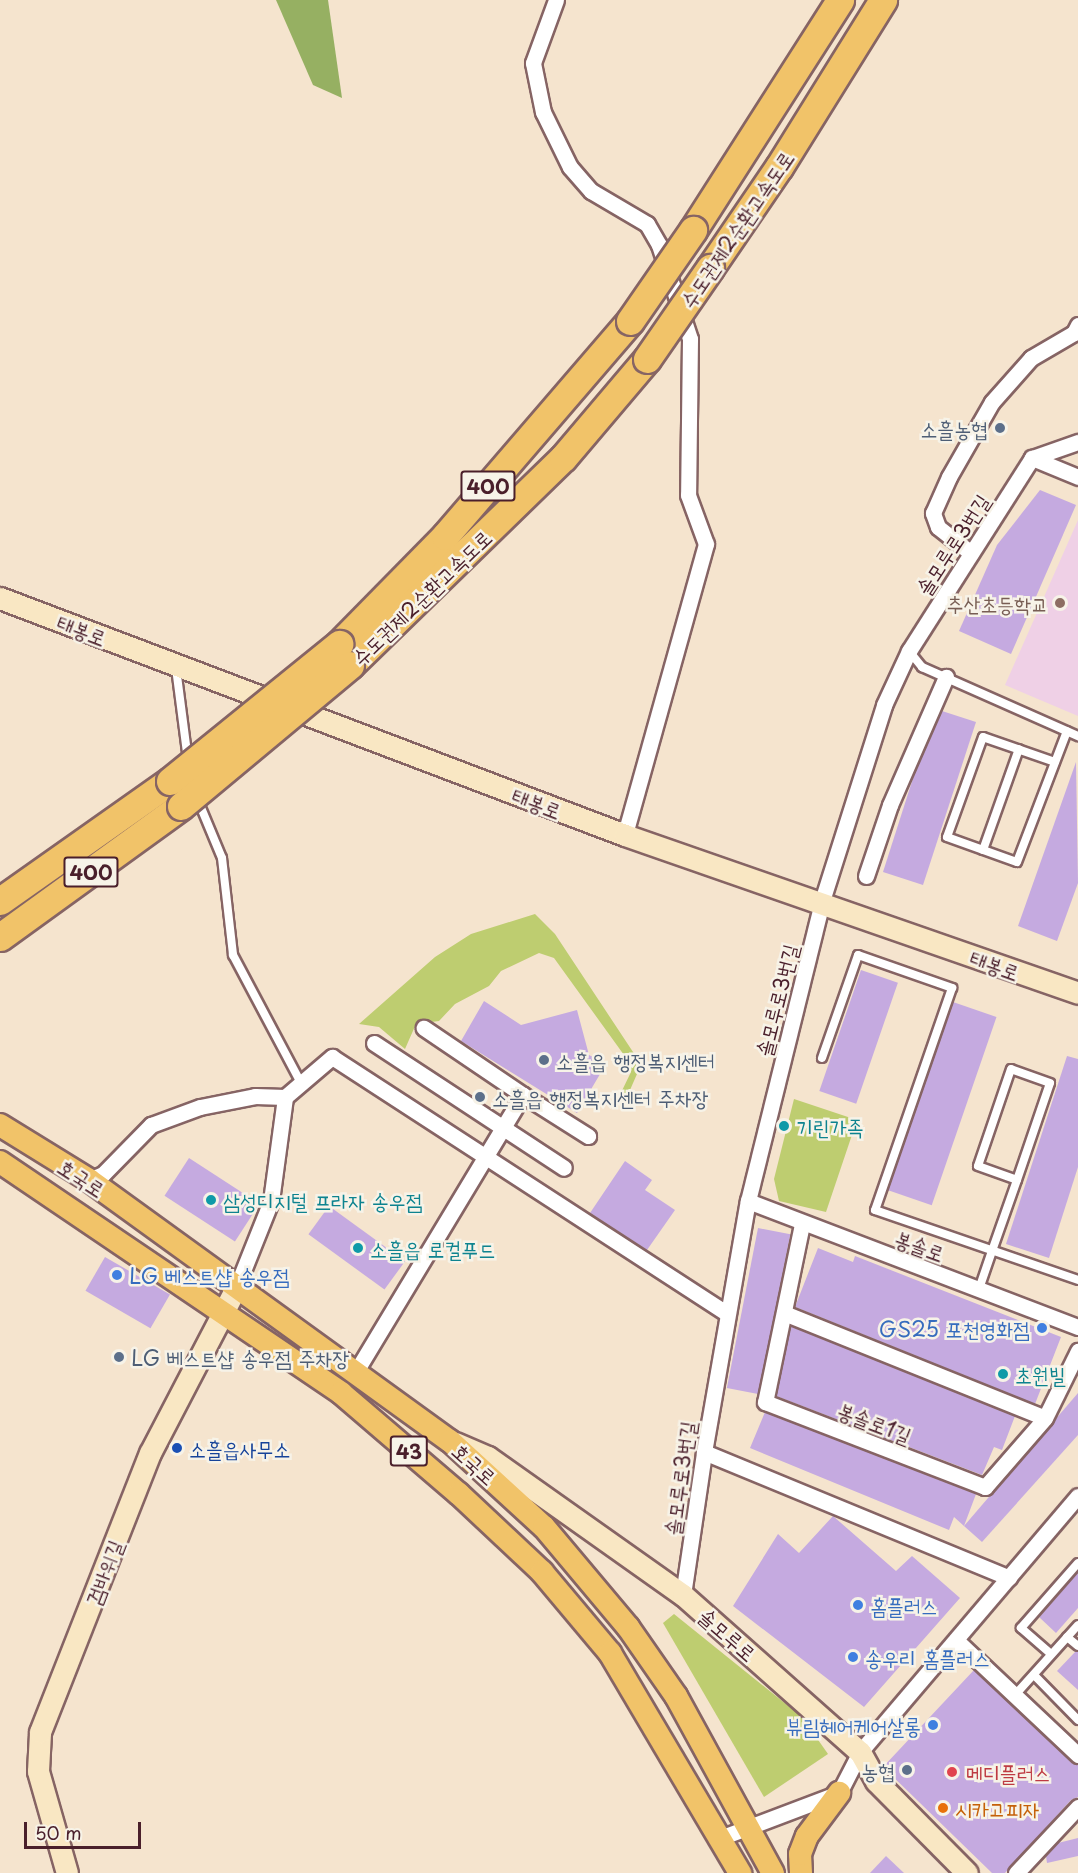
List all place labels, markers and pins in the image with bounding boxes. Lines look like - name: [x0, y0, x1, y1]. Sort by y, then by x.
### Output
- place label: 소흘농협: [920, 415, 988, 441]
- marker: 소흘농협: [993, 421, 1007, 435]
- place label: 추산초등학교: [947, 590, 1048, 616]
- marker: 추산초등학교: [1053, 596, 1067, 610]
- place label: 소흘읍 행정복지센터: [556, 1047, 715, 1073]
- marker: 소흘읍 행정복지센터: [537, 1053, 551, 1067]
- place label: 소흘읍 행정복지센터 주차장: [492, 1084, 708, 1110]
- marker: 소흘읍 행정복지센터 주차장: [473, 1090, 487, 1104]
- place label: 기린가족: [796, 1113, 864, 1139]
- marker: 기린가족: [777, 1119, 791, 1133]
- place label: 삼성디지털 프라자 송우점: [223, 1187, 423, 1213]
- marker: 삼성디지털 프라자 송우점: [204, 1193, 218, 1207]
- place label: 소흘읍 로컬푸드: [370, 1235, 495, 1261]
- marker: 소흘읍 로컬푸드: [351, 1241, 365, 1255]
- place label: LG 베스트샵 송우점: [129, 1262, 290, 1288]
- marker: LG 베스트샵 송우점: [110, 1268, 124, 1282]
- place label: GS25 포천영화점: [879, 1315, 1030, 1341]
- marker: GS25 포천영화점: [1035, 1321, 1049, 1335]
- place label: LG 베스트샵 송우점 주차장: [131, 1344, 350, 1370]
- marker: LG 베스트샵 송우점 주차장: [112, 1350, 126, 1364]
- place label: 초원빌: [1015, 1361, 1066, 1387]
- marker: 초원빌: [996, 1367, 1010, 1381]
- place label: 소흘읍사무소: [189, 1435, 290, 1461]
- marker: 소흘읍사무소: [170, 1441, 184, 1455]
- place label: 홈플러스: [870, 1592, 938, 1618]
- marker: 홈플러스: [851, 1598, 865, 1612]
- place label: 송우리 홈플러스: [865, 1644, 990, 1670]
- marker: 송우리 홈플러스: [846, 1650, 860, 1664]
- place label: 뷰림헤어케어살롱: [786, 1712, 921, 1738]
- marker: 뷰림헤어케어살롱: [926, 1718, 940, 1732]
- place label: 농협: [861, 1757, 895, 1783]
- place label: 메디플러스: [966, 1759, 1050, 1785]
- marker: 농협: [900, 1763, 914, 1777]
- marker: 메디플러스: [943, 1763, 961, 1781]
- place label: 시카고피자: [955, 1795, 1039, 1821]
- marker: 시카고피자: [936, 1801, 950, 1815]

